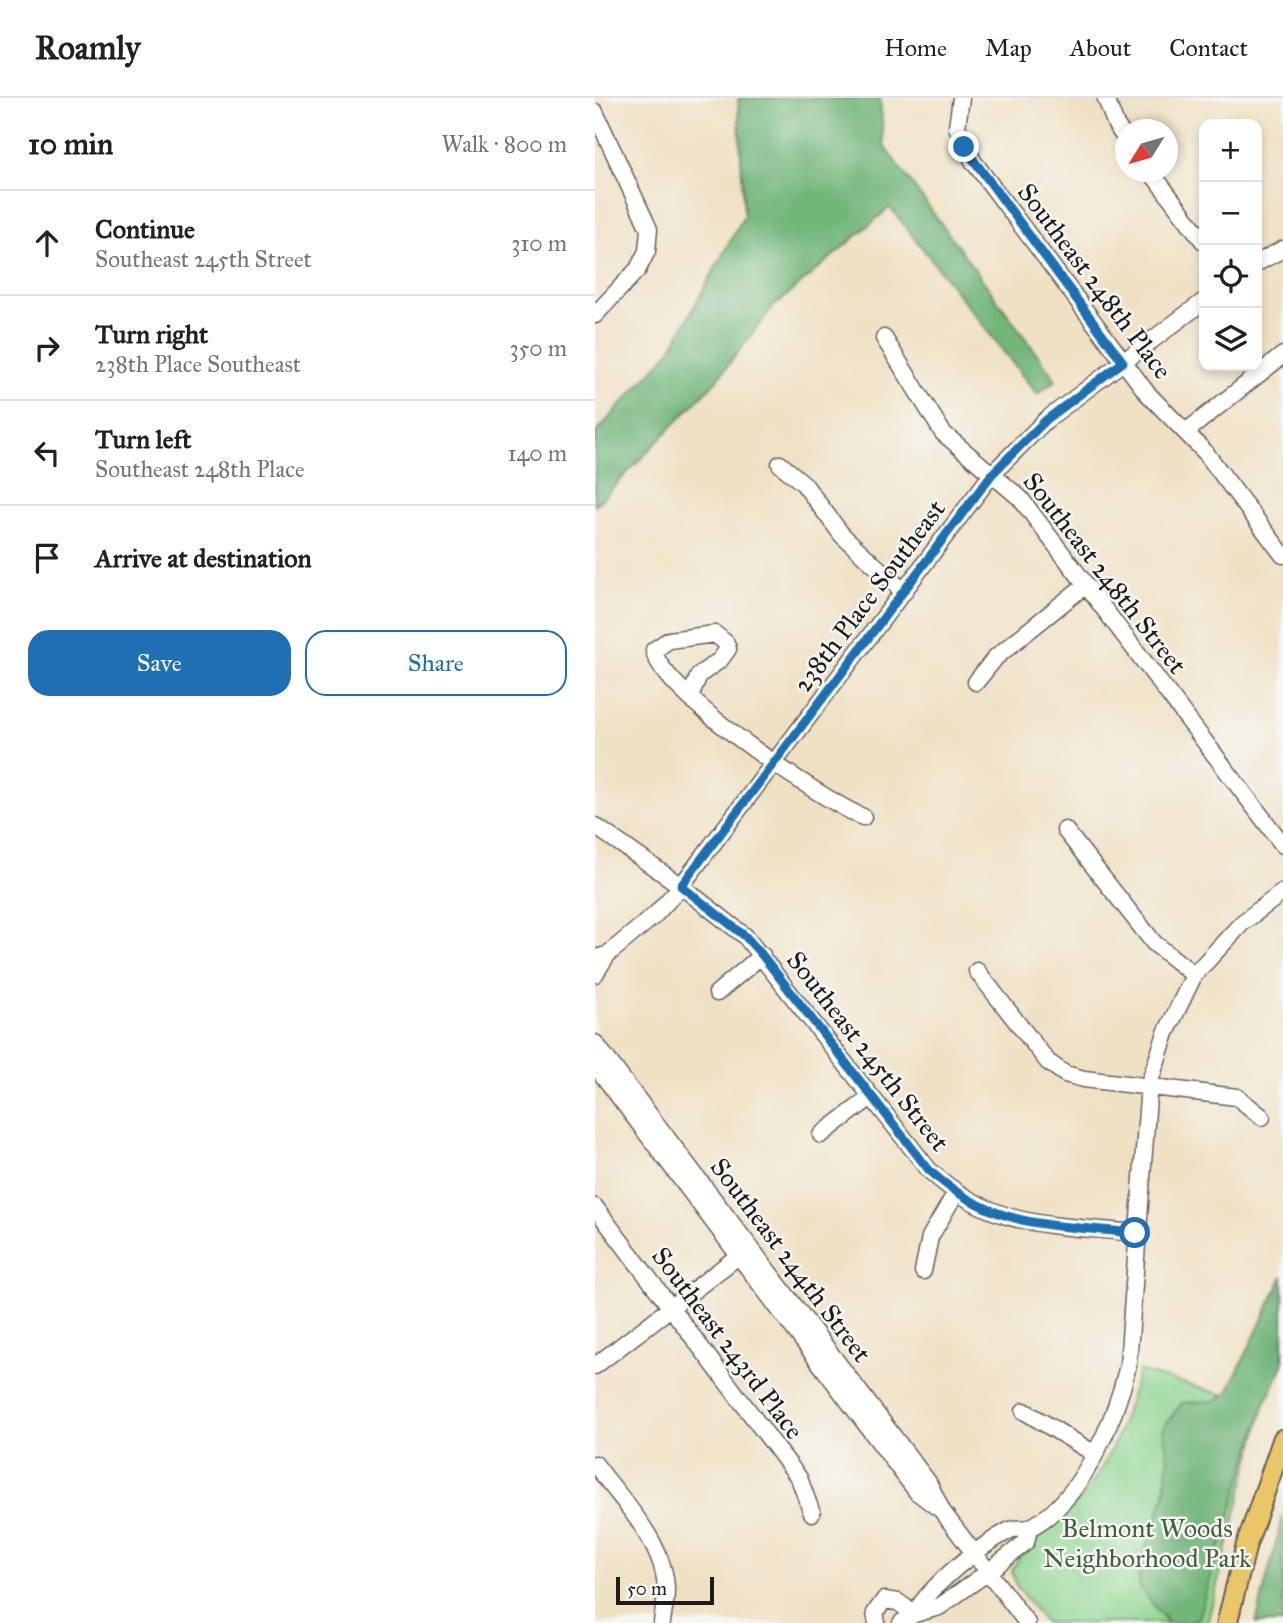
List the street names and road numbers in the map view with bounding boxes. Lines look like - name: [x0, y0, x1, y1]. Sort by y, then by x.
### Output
- street label: Southeast 248th Place: [1011, 177, 1179, 385]
- street label: Southeast 248th Street: [1016, 466, 1194, 680]
- street label: 238th Place Southeast: [786, 493, 952, 699]
- street label: Southeast 245th Street: [780, 945, 956, 1157]
- street label: Southeast 244th Street: [704, 1152, 878, 1368]
- street label: Southeast 243rd Place: [645, 1241, 811, 1446]

